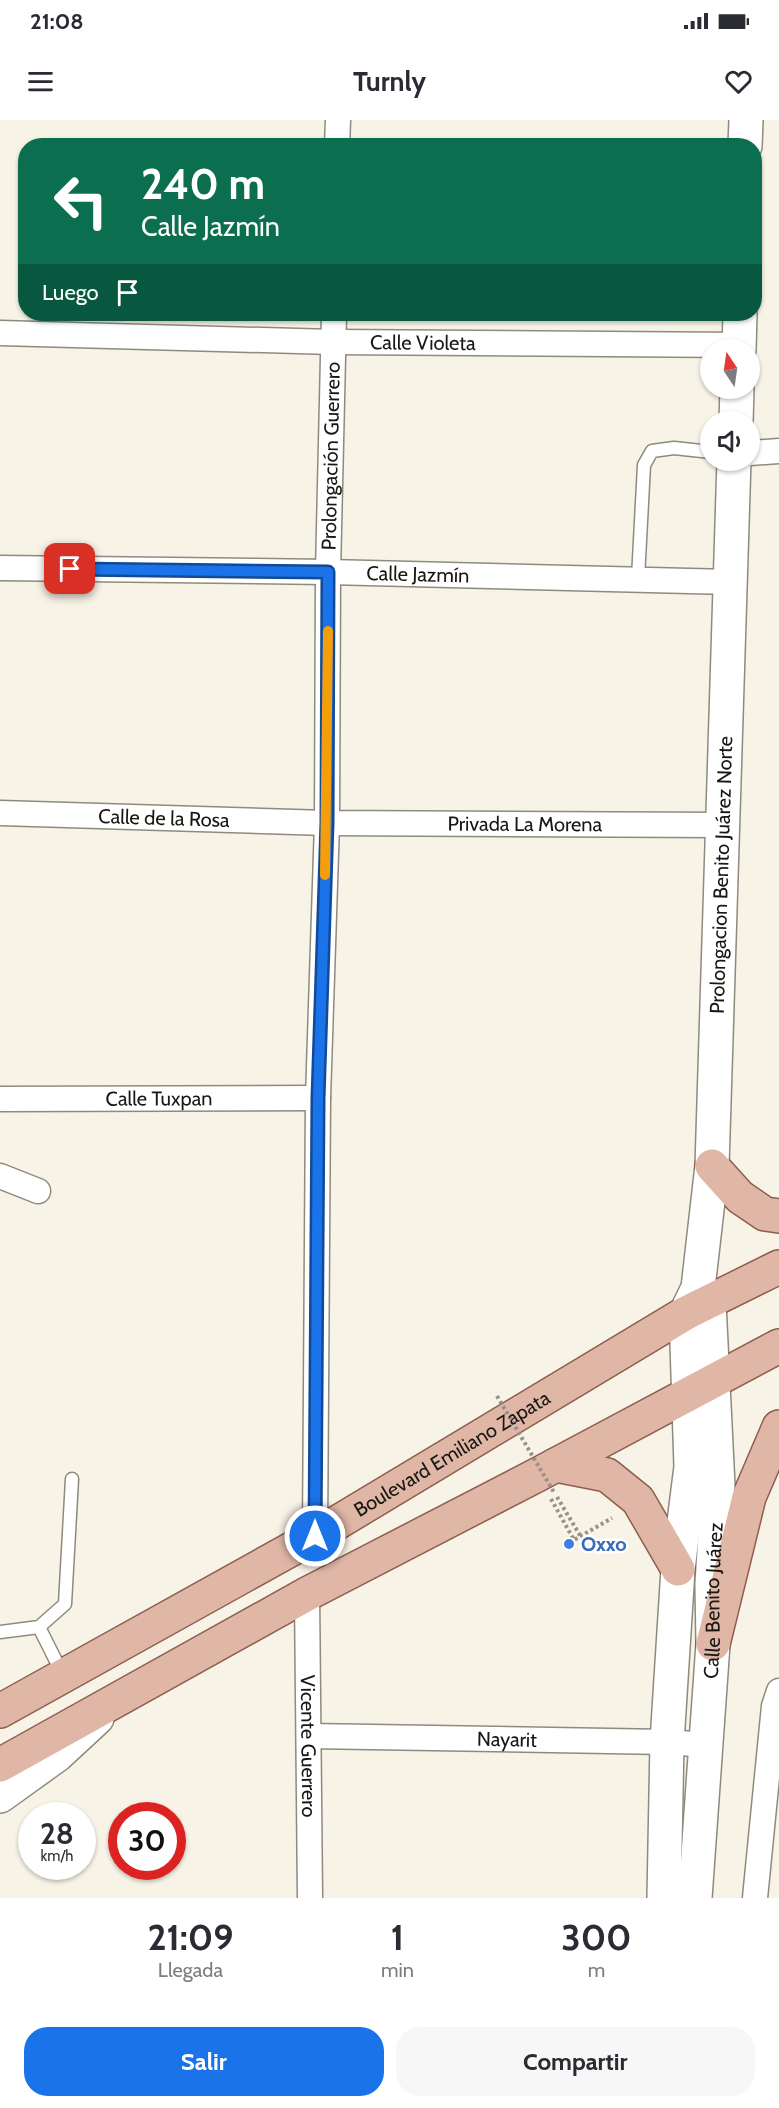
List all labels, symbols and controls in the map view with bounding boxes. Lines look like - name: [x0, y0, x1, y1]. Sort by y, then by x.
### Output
- text: 21:08: [30, 8, 83, 35]
- icon: menu: [24, 65, 57, 98]
- text: Turnly: [353, 65, 426, 98]
- icon: heart: [722, 65, 755, 98]
- text: 240 m: [141, 158, 265, 210]
- icon: left: [42, 162, 120, 240]
- text: Calle Jazmín: [141, 210, 280, 243]
- icon: arrive: [111, 276, 144, 309]
- text: Luego: [42, 279, 99, 306]
- street label: Calle Violeta: [370, 330, 476, 355]
- north arrow: [700, 339, 760, 399]
- map controls: [700, 339, 760, 471]
- street label: Prolongación Guerrero: [317, 362, 345, 551]
- button: sound: [700, 411, 760, 471]
- pin: [44, 543, 95, 594]
- icon: arrive: [53, 552, 86, 585]
- street label: Calle Jazmín: [366, 561, 470, 588]
- street label: Prolongacion Benito Juárez Norte: [705, 736, 737, 1014]
- street label: Calle de la Rosa: [98, 804, 230, 832]
- street label: Privada La Morena: [447, 812, 603, 836]
- street label: Calle Tuxpan: [106, 1086, 212, 1111]
- street label: Boulevard Emiliano Zapata: [349, 1385, 555, 1522]
- position arrow: [283, 1504, 347, 1568]
- street label: Calle Benito Juárez: [699, 1522, 728, 1680]
- place label: Oxxo: [581, 1532, 627, 1556]
- marker: Oxxo: [562, 1537, 576, 1551]
- street label: Vicente Guerrero: [296, 1675, 321, 1817]
- street label: Nayarit: [477, 1727, 537, 1752]
- speed limit sign: 30: [108, 1802, 186, 1880]
- text: 28: [40, 1815, 74, 1852]
- text: km/h: [41, 1847, 73, 1865]
- text: 21:09: [147, 1915, 233, 1959]
- text: 1: [391, 1915, 404, 1959]
- text: 300: [561, 1915, 632, 1959]
- text: Llegada: [158, 1958, 223, 1982]
- text: min: [381, 1958, 414, 1982]
- text: m: [588, 1958, 605, 1982]
- button: Salir: [24, 2027, 384, 2096]
- button: Compartir: [396, 2027, 755, 2096]

